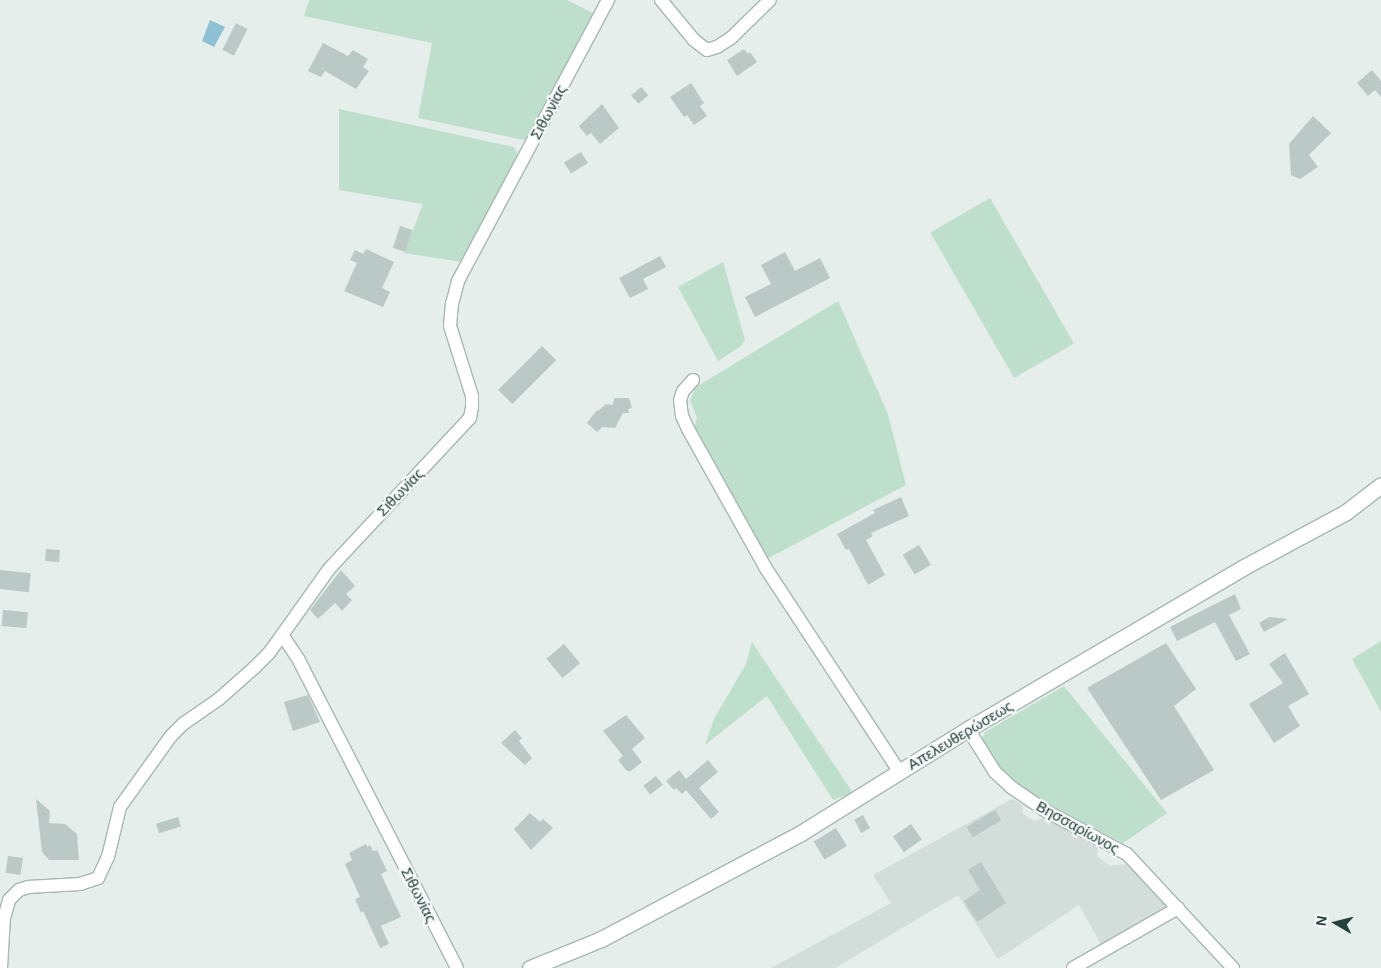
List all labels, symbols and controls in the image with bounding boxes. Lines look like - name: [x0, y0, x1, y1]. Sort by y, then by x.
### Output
- street label: Σιθωνίας: [526, 82, 570, 142]
- street label: Σιθωνίας: [373, 464, 427, 520]
- street label: Απελευθερώσεως: [904, 696, 1016, 774]
- street label: Βησσαρίωνος: [1033, 797, 1123, 857]
- street label: Σιθωνίας: [397, 864, 441, 926]
- north arrow: [1311, 898, 1361, 948]
- text: N: [1313, 915, 1330, 927]

